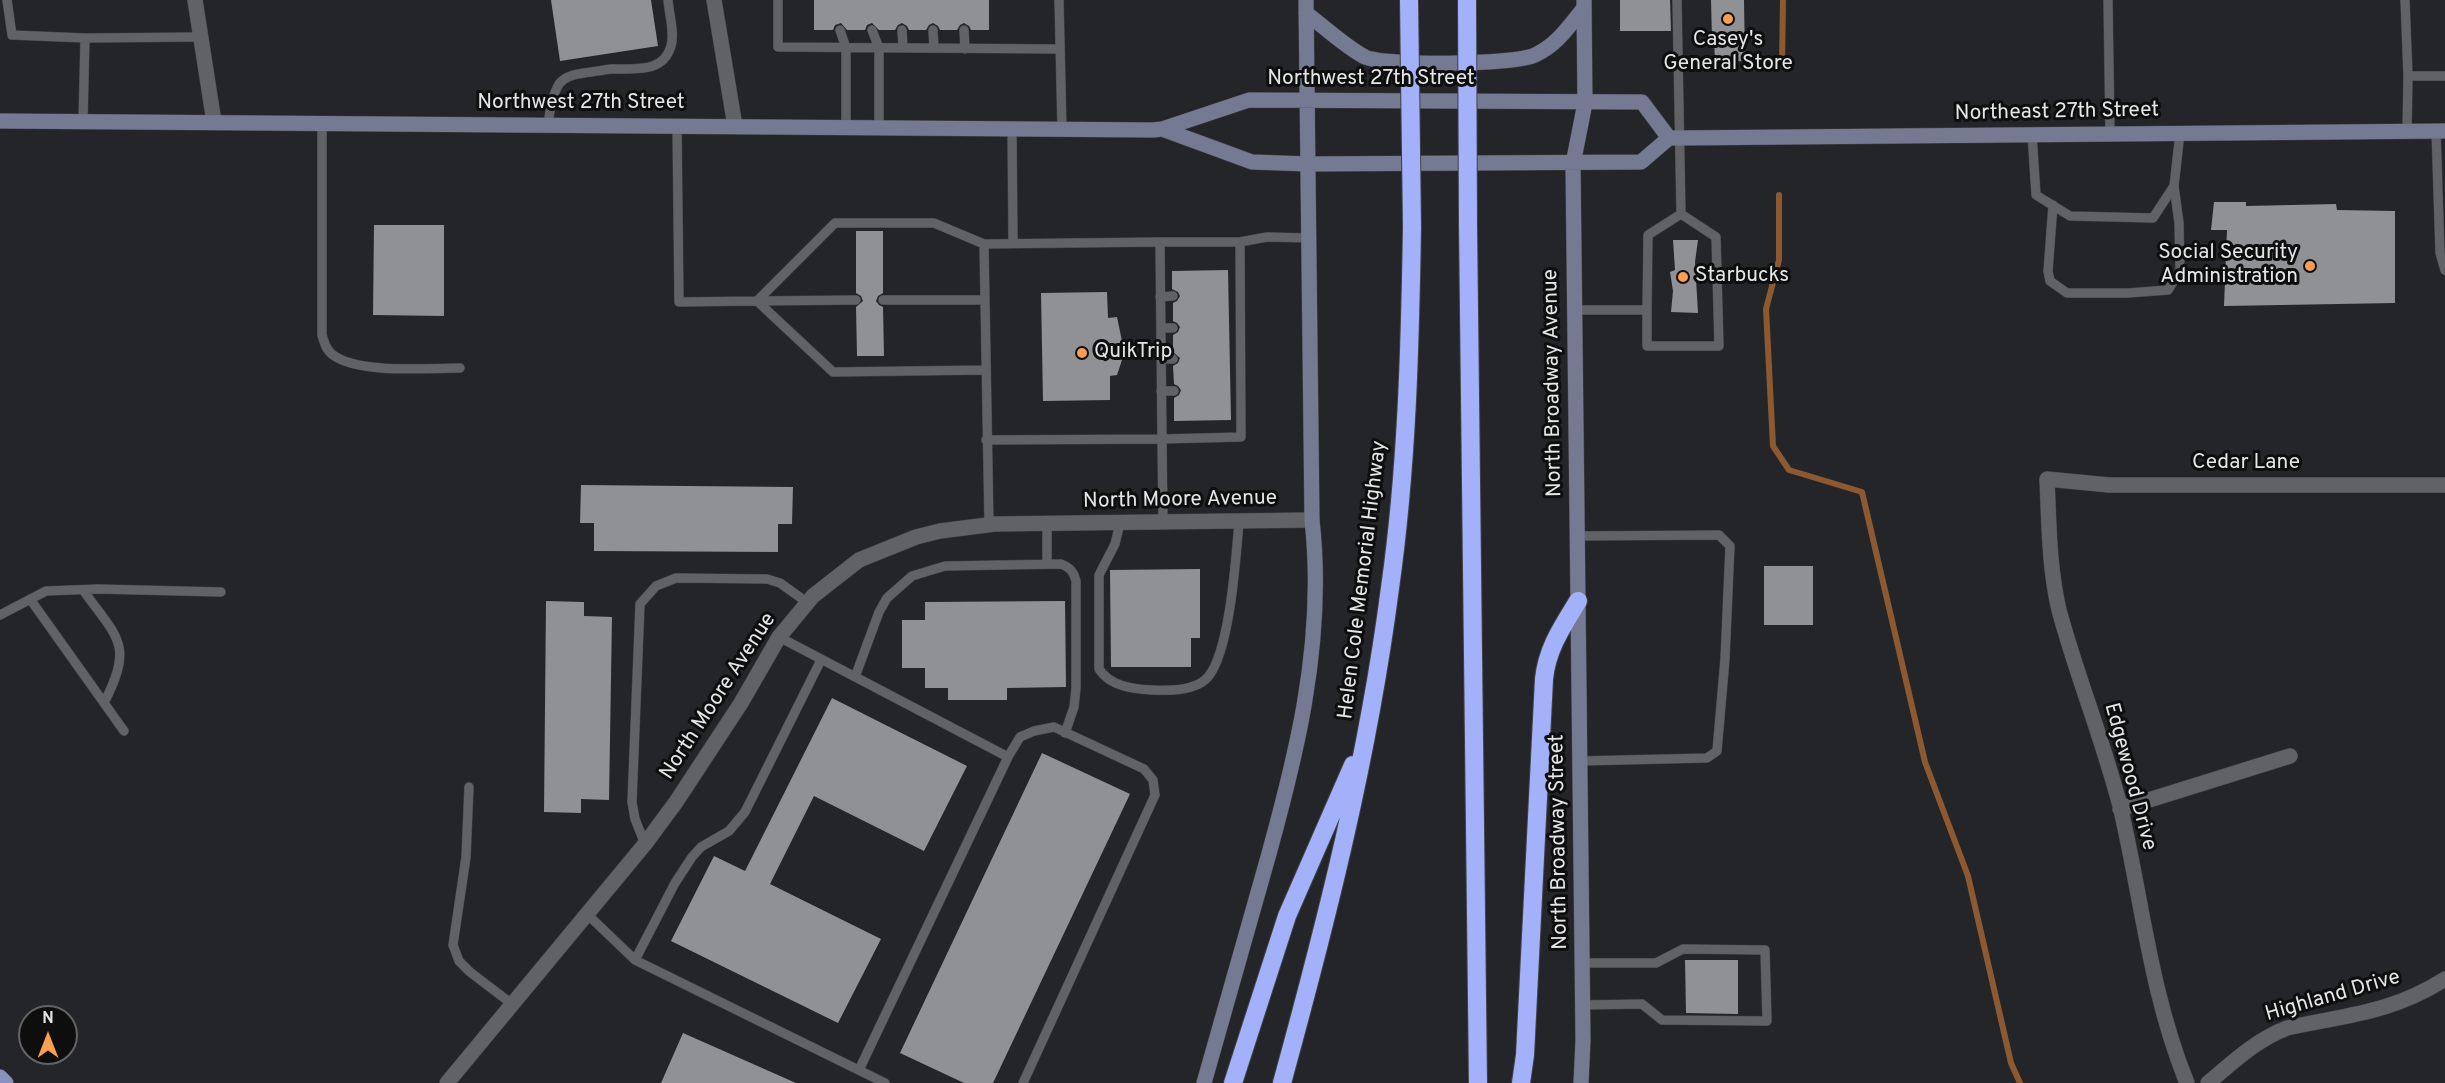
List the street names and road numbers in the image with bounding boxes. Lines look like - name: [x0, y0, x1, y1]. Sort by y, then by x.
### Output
- street label: Northwest 27th Street: [1267, 67, 1475, 93]
- street label: Northwest 27th Street: [477, 91, 685, 117]
- street label: Northeast 27th Street: [1955, 99, 2159, 127]
- street label: North Broadway Avenue: [1539, 269, 1569, 497]
- street label: Helen Cole Memorial Highway: [1334, 439, 1394, 721]
- street label: Cedar Lane: [2192, 451, 2300, 477]
- street label: North Moore Avenue: [1083, 487, 1277, 515]
- street label: North Moore Avenue: [656, 609, 782, 785]
- street label: Edgewood Drive: [2097, 700, 2161, 854]
- street label: North Broadway Street: [1546, 734, 1574, 950]
- street label: Highland Drive: [2263, 966, 2403, 1028]

